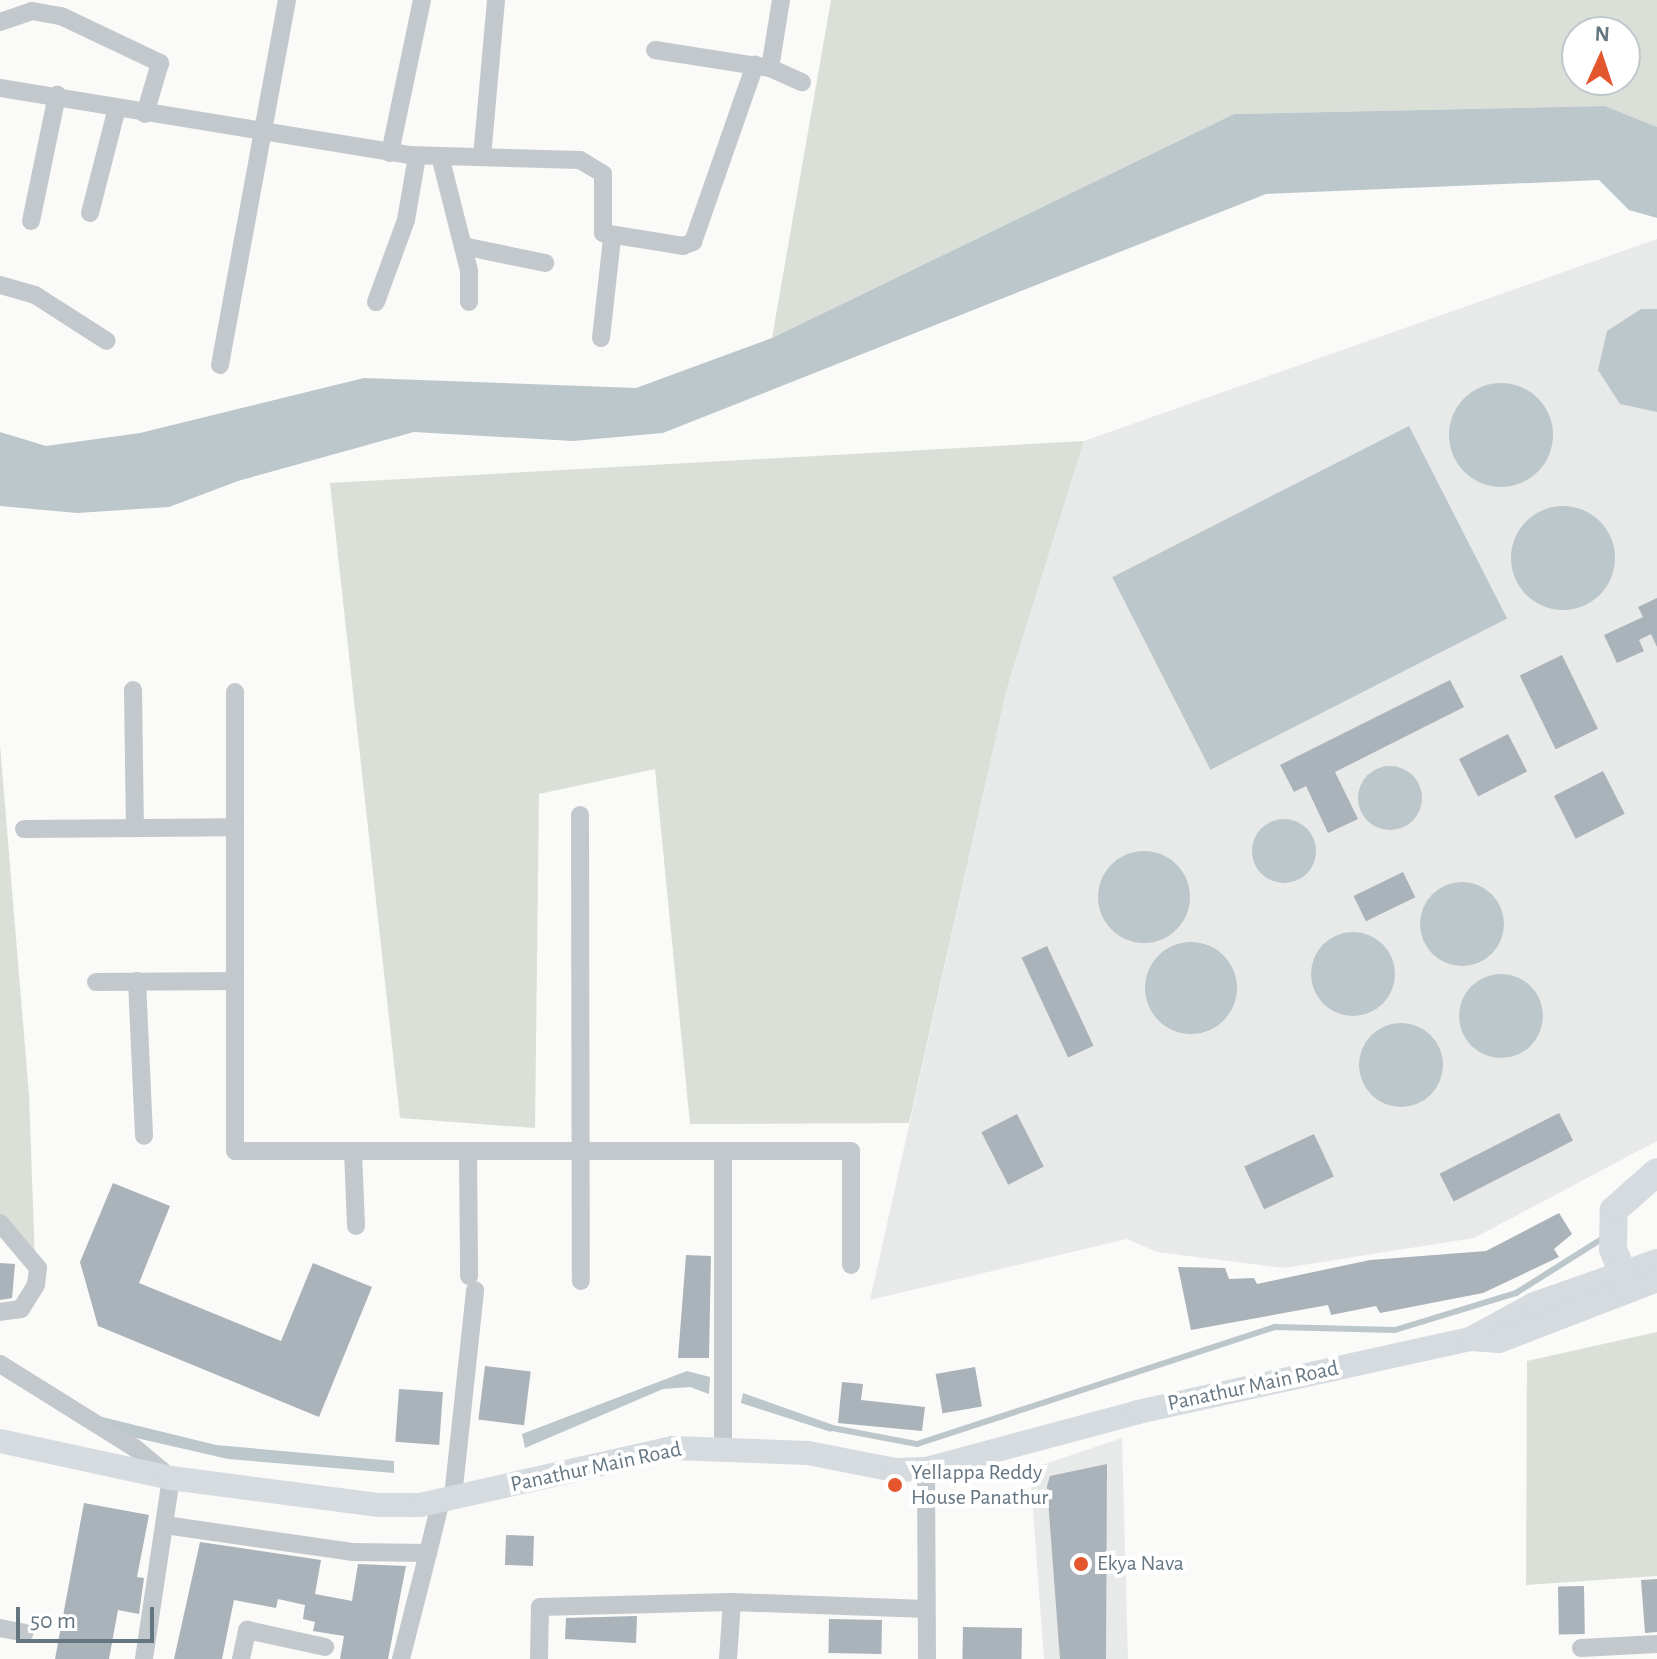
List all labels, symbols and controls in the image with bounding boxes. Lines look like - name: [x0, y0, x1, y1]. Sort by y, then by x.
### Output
- north arrow: [1561, 16, 1641, 96]
- text: N: [1594, 23, 1610, 45]
- street label: Panathur Main Road: [1165, 1355, 1341, 1417]
- street label: Panathur Main Road: [508, 1436, 684, 1498]
- place label: Yellappa Reddy House Panathur: [911, 1459, 1048, 1510]
- marker: Yellappa Reddy House Panathur: [886, 1476, 904, 1494]
- place label: Ekya Nava: [1097, 1551, 1184, 1577]
- marker: Ekya Nava: [1072, 1555, 1090, 1573]
- scale bar: [20, 1591, 158, 1641]
- text: 50 m: [30, 1609, 76, 1633]

